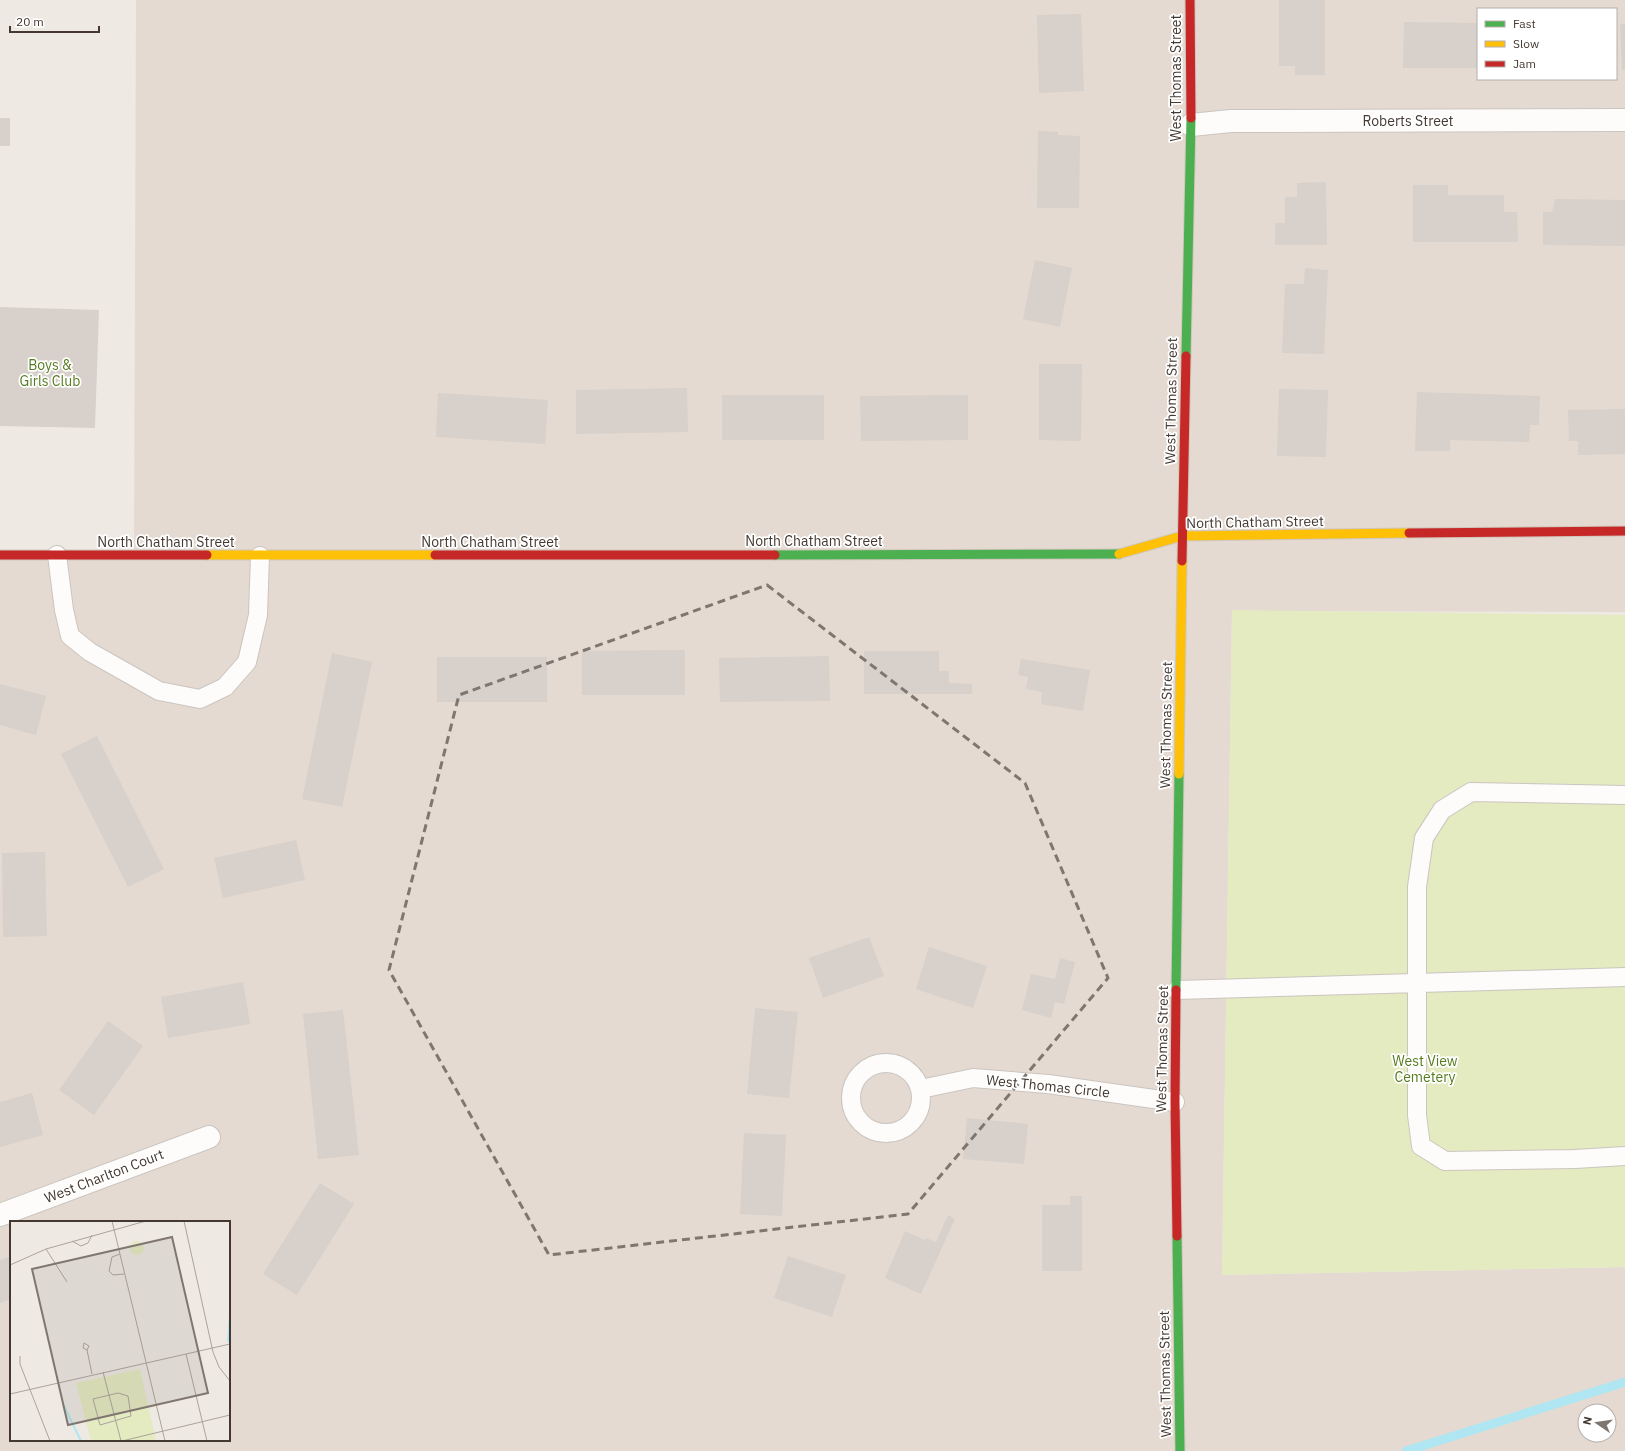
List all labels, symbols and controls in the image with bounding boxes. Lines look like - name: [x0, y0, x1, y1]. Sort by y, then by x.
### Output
- scale bar: [10, 8, 99, 34]
- legend: [1477, 8, 1617, 80]
- text: 20 m: [16, 14, 44, 29]
- street label: West Thomas Street: [1167, 14, 1185, 141]
- text: Fast: [1513, 16, 1536, 31]
- text: Slow: [1513, 36, 1539, 51]
- text: Jam: [1513, 56, 1536, 71]
- street label: Roberts Street: [1362, 112, 1454, 130]
- street label: West Thomas Street: [1161, 337, 1181, 465]
- park label: Boys & Girls Club: [20, 356, 80, 390]
- street label: North Chatham Street: [1186, 512, 1324, 532]
- street label: North Chatham Street: [745, 532, 883, 550]
- street label: North Chatham Street: [97, 533, 235, 551]
- street label: North Chatham Street: [421, 533, 559, 551]
- street label: West Thomas Street: [1156, 661, 1176, 789]
- street label: West Thomas Street: [1152, 985, 1172, 1113]
- park label: West View Cemetery: [1392, 1052, 1458, 1086]
- street label: West Thomas Circle: [985, 1071, 1111, 1101]
- street label: West Charlton Court: [42, 1145, 166, 1207]
- inset map: [10, 1221, 230, 1441]
- street label: West Thomas Street: [1155, 1310, 1175, 1438]
- north arrow: [1577, 1403, 1617, 1443]
- text: N: [1580, 1415, 1595, 1426]

